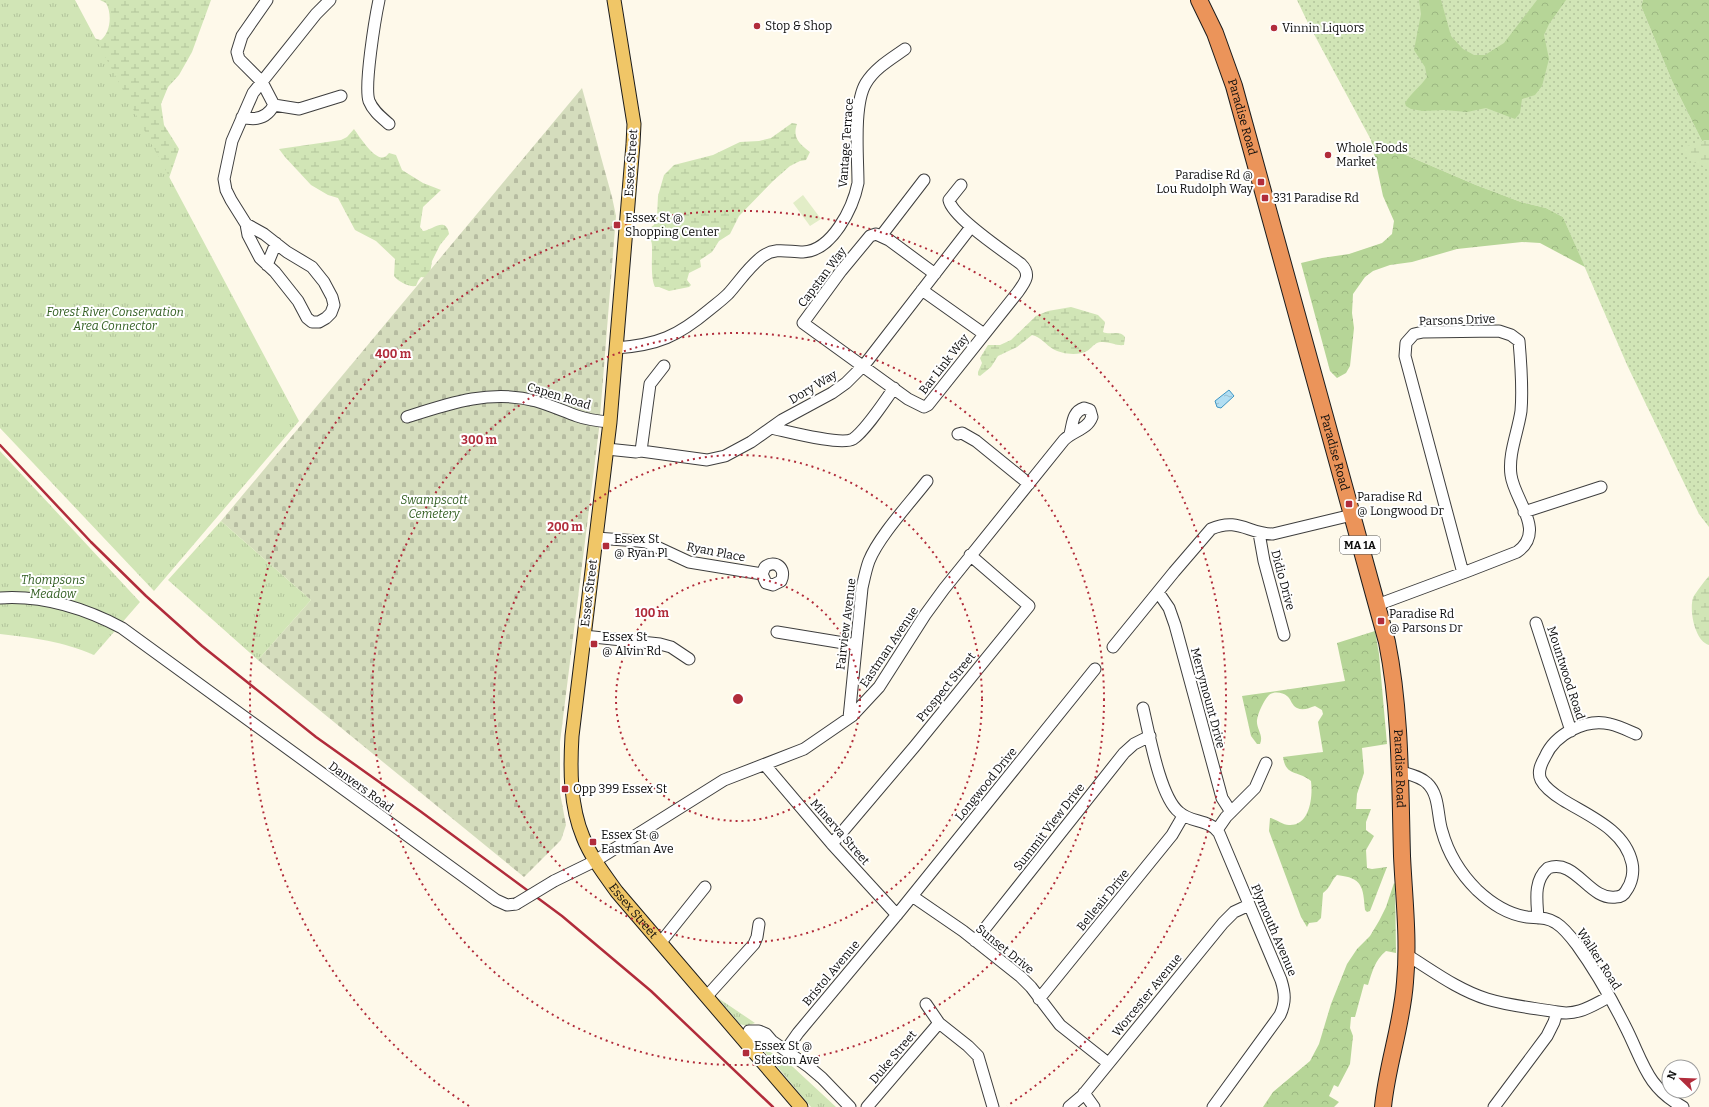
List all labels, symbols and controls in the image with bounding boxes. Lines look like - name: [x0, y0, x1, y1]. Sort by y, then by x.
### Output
- place label: Stop & Shop: [765, 19, 832, 33]
- marker: Stop & Shop: [752, 21, 762, 31]
- place label: Vinnin Liquors: [1282, 21, 1365, 35]
- marker: Vinnin Liquors: [1269, 23, 1279, 33]
- street label: Paradise Road: [1225, 77, 1260, 157]
- street label: Vantage Terrace: [836, 98, 856, 188]
- street label: Essex Street: [622, 128, 640, 197]
- place label: Whole Foods Market: [1336, 141, 1408, 169]
- marker: Whole Foods Market: [1323, 150, 1333, 160]
- place label: Paradise Rd @ Lou Rudolph Way: [1156, 168, 1254, 196]
- marker: Paradise Rd @ Lou Rudolph Way: [1256, 177, 1266, 187]
- place label: 331 Paradise Rd: [1273, 191, 1359, 205]
- marker: 331 Paradise Rd: [1260, 193, 1270, 203]
- place label: Essex St @ Shopping Center: [625, 211, 719, 239]
- marker: Essex St @ Shopping Center: [612, 220, 622, 230]
- street label: Capstan Way: [795, 244, 850, 310]
- park label: Forest River Conservation Area Connector: [46, 305, 184, 333]
- street label: Parsons Drive: [1419, 312, 1495, 328]
- street label: Bar Link Way: [916, 331, 972, 397]
- text: 400 m: [375, 347, 412, 361]
- street label: Dory Way: [786, 367, 840, 407]
- street label: Capen Road: [525, 380, 593, 412]
- street label: Paradise Road: [1318, 413, 1352, 492]
- text: 300 m: [461, 433, 497, 447]
- place label: Paradise Rd @ Longwood Dr: [1357, 490, 1445, 518]
- park label: Swampscott Cemetery: [401, 493, 468, 521]
- marker: Paradise Rd @ Longwood Dr: [1344, 499, 1354, 509]
- text: 200 m: [547, 520, 583, 534]
- place label: Essex St @ Ryan Pl: [614, 532, 668, 560]
- road number: MA 1A: [1340, 536, 1380, 554]
- street label: Ryan Place: [685, 539, 747, 565]
- marker: Essex St @ Ryan Pl: [601, 541, 611, 551]
- street label: Didio Drive: [1268, 548, 1298, 612]
- street label: Essex Street: [578, 558, 600, 627]
- park label: Thompsons Meadow: [21, 573, 85, 601]
- street label: Fairview Avenue: [833, 577, 859, 671]
- street label: Eastman Avenue: [857, 604, 921, 690]
- text: 100 m: [635, 606, 670, 620]
- place label: Paradise Rd @ Parsons Dr: [1389, 607, 1463, 635]
- marker: Paradise Rd @ Parsons Dr: [1376, 616, 1386, 626]
- street label: Mountwood Road: [1544, 624, 1588, 722]
- place label: Essex St @ Alvin Rd: [602, 630, 661, 658]
- marker: Essex St @ Alvin Rd: [589, 639, 599, 649]
- street label: Merrymount Drive: [1188, 646, 1228, 750]
- street label: Prospect Street: [914, 649, 979, 724]
- centre of rings: [731, 692, 745, 706]
- street label: Paradise Road: [1391, 729, 1408, 808]
- street label: Longwood Drive: [952, 745, 1020, 823]
- street label: Danvers Road: [326, 759, 396, 815]
- street label: Summit View Drive: [1011, 781, 1087, 873]
- place label: Opp 399 Essex St: [573, 782, 668, 796]
- marker: Opp 399 Essex St: [560, 784, 570, 794]
- street label: Minerva Street: [808, 796, 873, 868]
- place label: Essex St @ Eastman Ave: [601, 828, 673, 856]
- marker: Essex St @ Eastman Ave: [588, 837, 598, 847]
- street label: Belleair Drive: [1074, 866, 1132, 934]
- street label: Essex Street: [606, 880, 661, 942]
- street label: Plymouth Avenue: [1248, 882, 1300, 978]
- street label: Sunset Drive: [973, 921, 1037, 977]
- street label: Walker Road: [1574, 926, 1624, 992]
- street label: Bristol Avenue: [800, 937, 862, 1009]
- street label: Worcester Avenue: [1109, 951, 1185, 1039]
- street label: Duke Street: [867, 1027, 920, 1086]
- place label: Essex St @ Stetson Ave: [754, 1039, 819, 1067]
- marker: Essex St @ Stetson Ave: [741, 1048, 751, 1058]
- north arrow: [1661, 1059, 1701, 1099]
- text: N: [1665, 1068, 1680, 1082]

